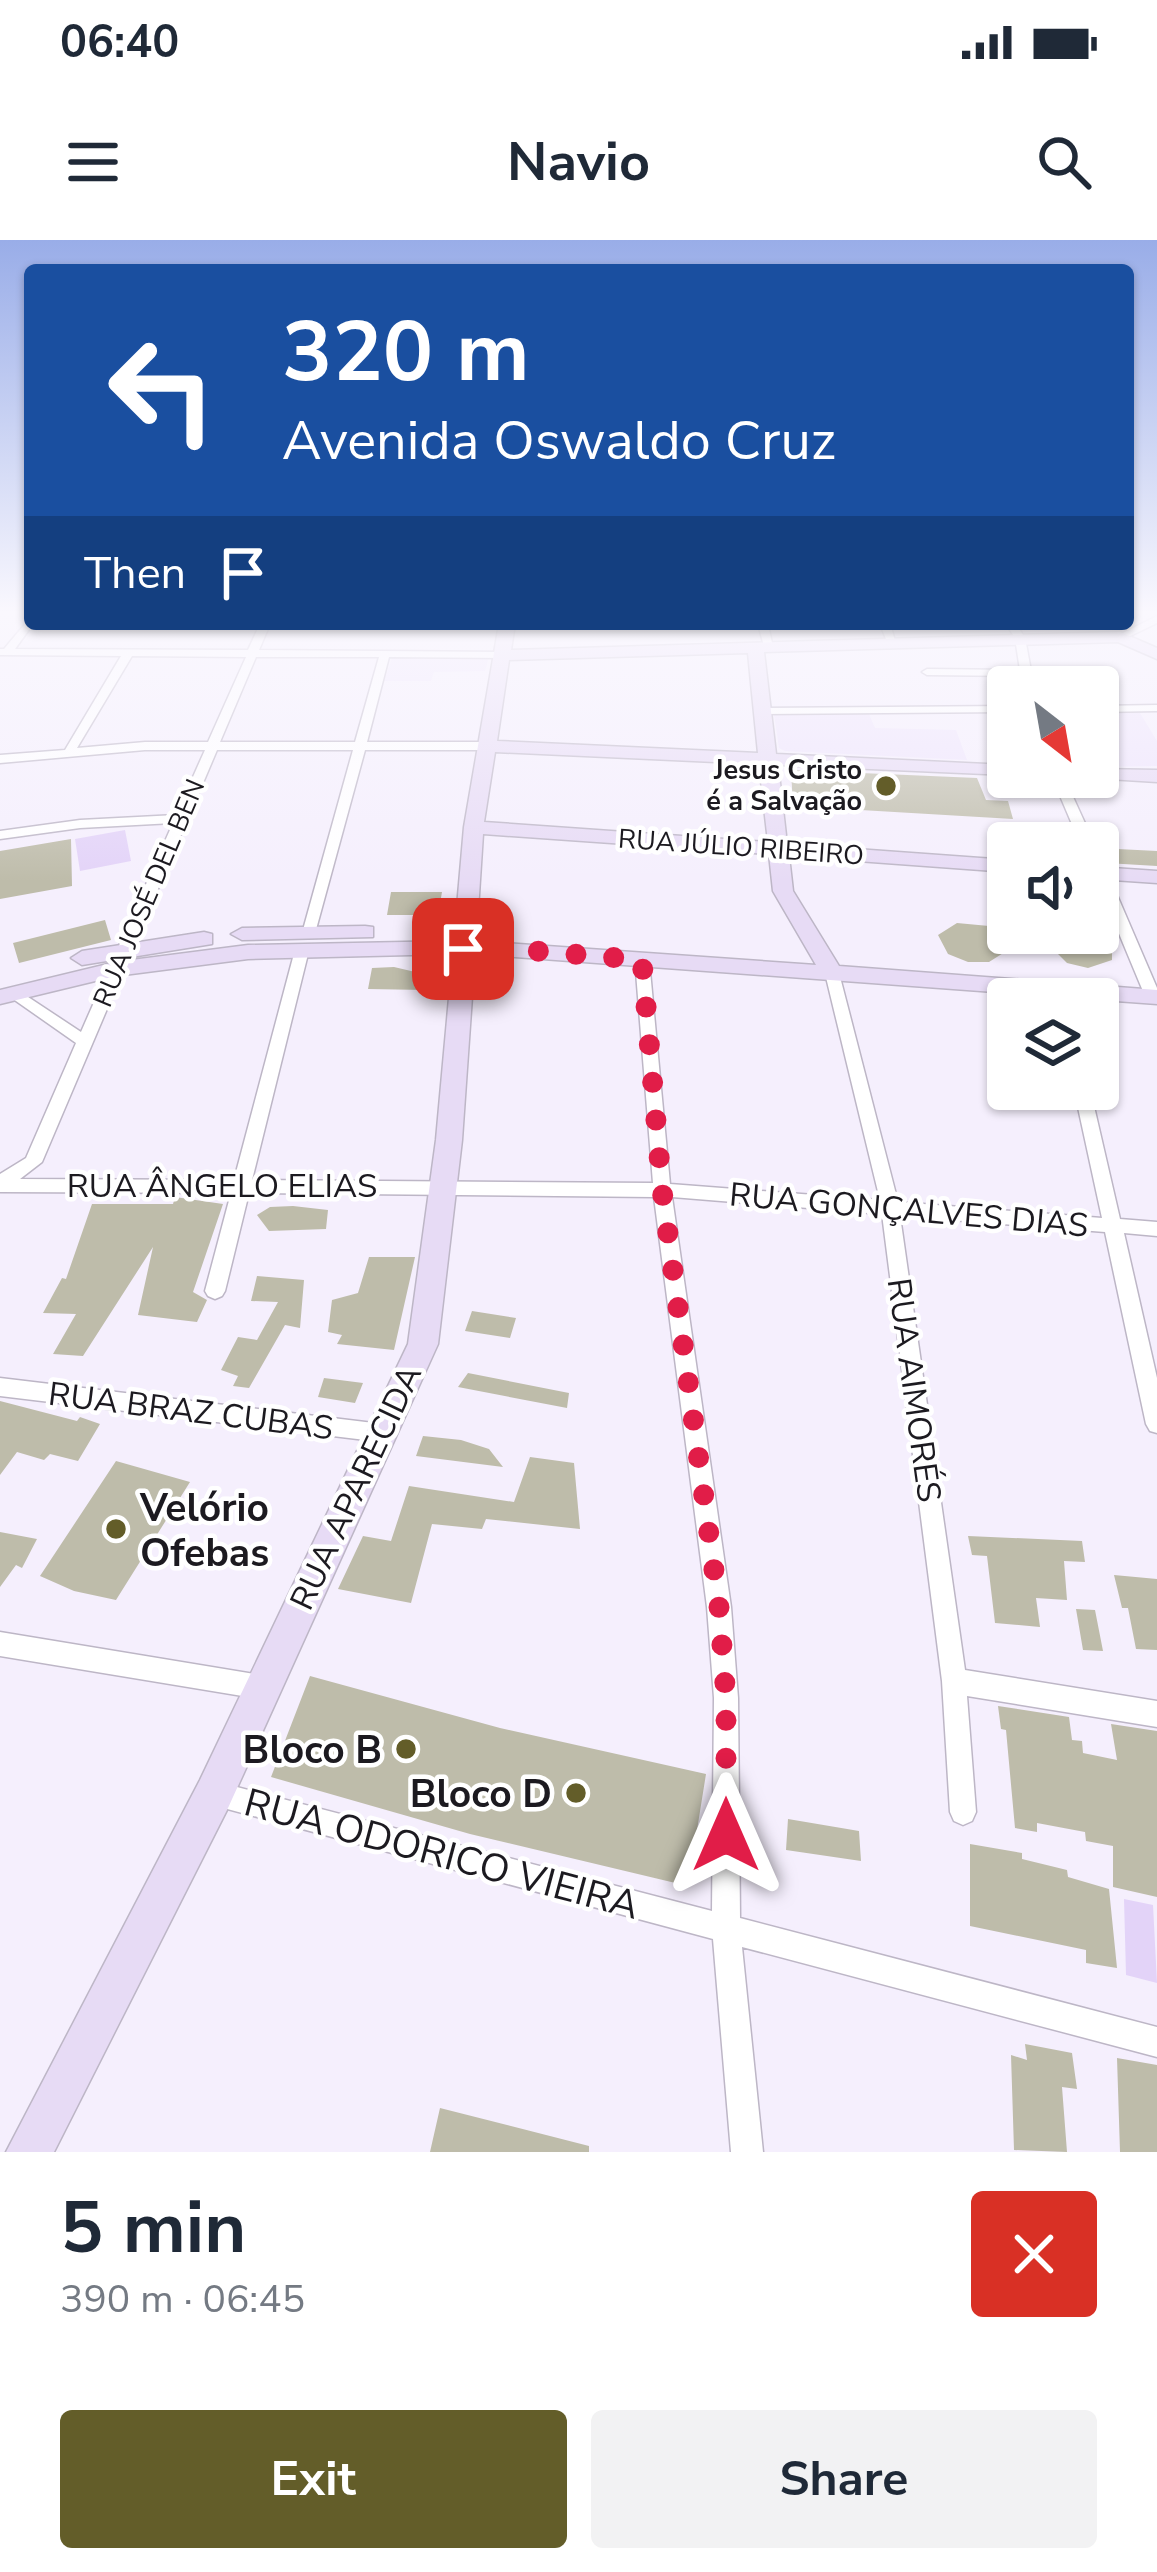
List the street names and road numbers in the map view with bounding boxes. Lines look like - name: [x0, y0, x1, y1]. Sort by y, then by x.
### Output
- street label: RUA JOSÉ DEL BEN: [85, 774, 214, 1013]
- street label: RUA JÚLIO RIBEIRO: [617, 820, 865, 875]
- street label: RUA ÂNGELO ELIAS: [67, 1164, 377, 1209]
- street label: RUA GONÇALVES DIAS: [728, 1172, 1090, 1249]
- street label: RUA AIMORÉS: [876, 1275, 952, 1505]
- street label: RUA APARECIDA: [280, 1358, 433, 1617]
- street label: RUA BRAZ CUBAS: [46, 1372, 336, 1451]
- street label: RUA ODORICO VIEIRA: [238, 1776, 645, 1933]

